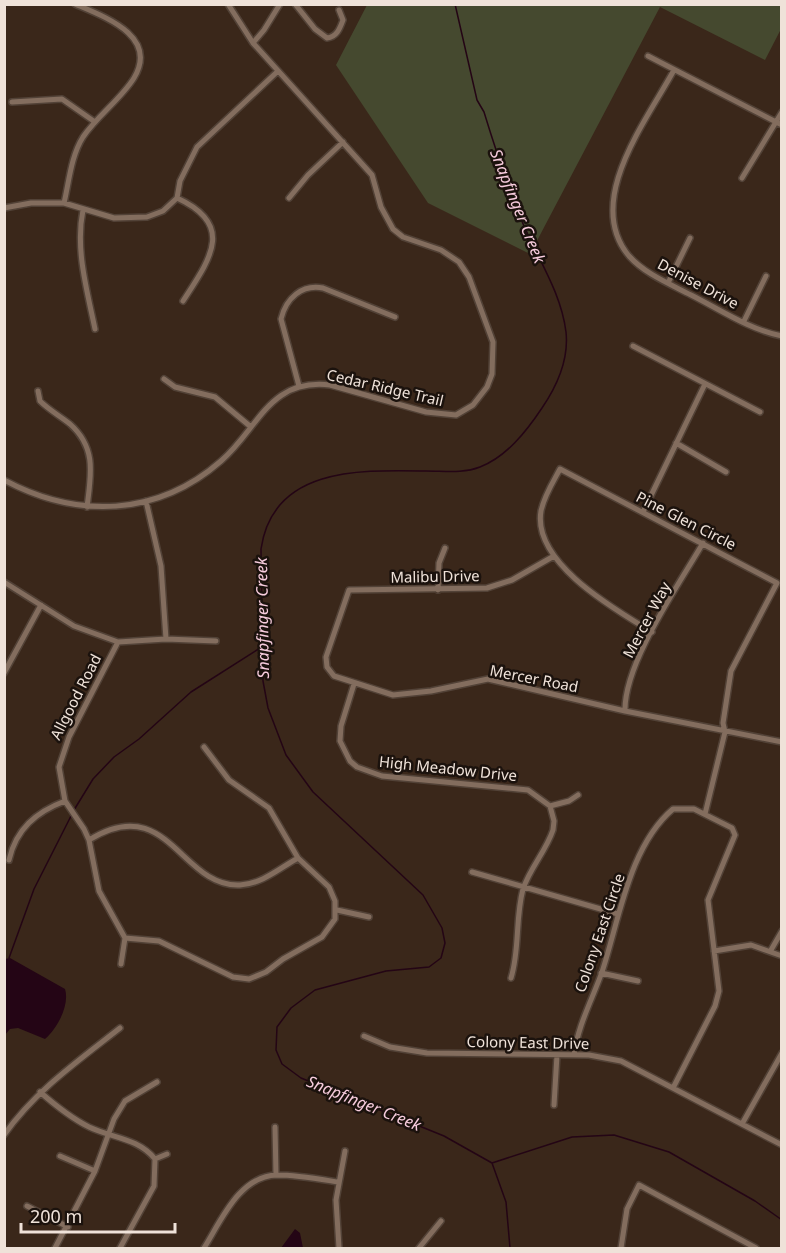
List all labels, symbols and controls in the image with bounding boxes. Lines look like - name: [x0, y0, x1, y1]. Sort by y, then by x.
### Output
- water label: Snapfinger Creek: [485, 146, 551, 267]
- street label: Denise Drive: [654, 253, 743, 313]
- street label: Cedar Ridge Trail: [325, 364, 446, 410]
- street label: Pine Glen Circle: [633, 486, 740, 554]
- water label: Snapfinger Creek: [250, 556, 274, 679]
- street label: Malibu Drive: [390, 565, 480, 587]
- street label: Mercer Way: [618, 578, 675, 661]
- street label: Allgood Road: [45, 650, 105, 743]
- street label: Mercer Road: [488, 660, 580, 696]
- street label: High Meadow Drive: [378, 751, 518, 785]
- street label: Colony East Circle: [569, 871, 629, 995]
- street label: Colony East Drive: [467, 1031, 590, 1053]
- water label: Snapfinger Creek: [304, 1070, 425, 1136]
- scale bar: [21, 1196, 176, 1234]
- text: 200 m: [30, 1204, 82, 1228]

